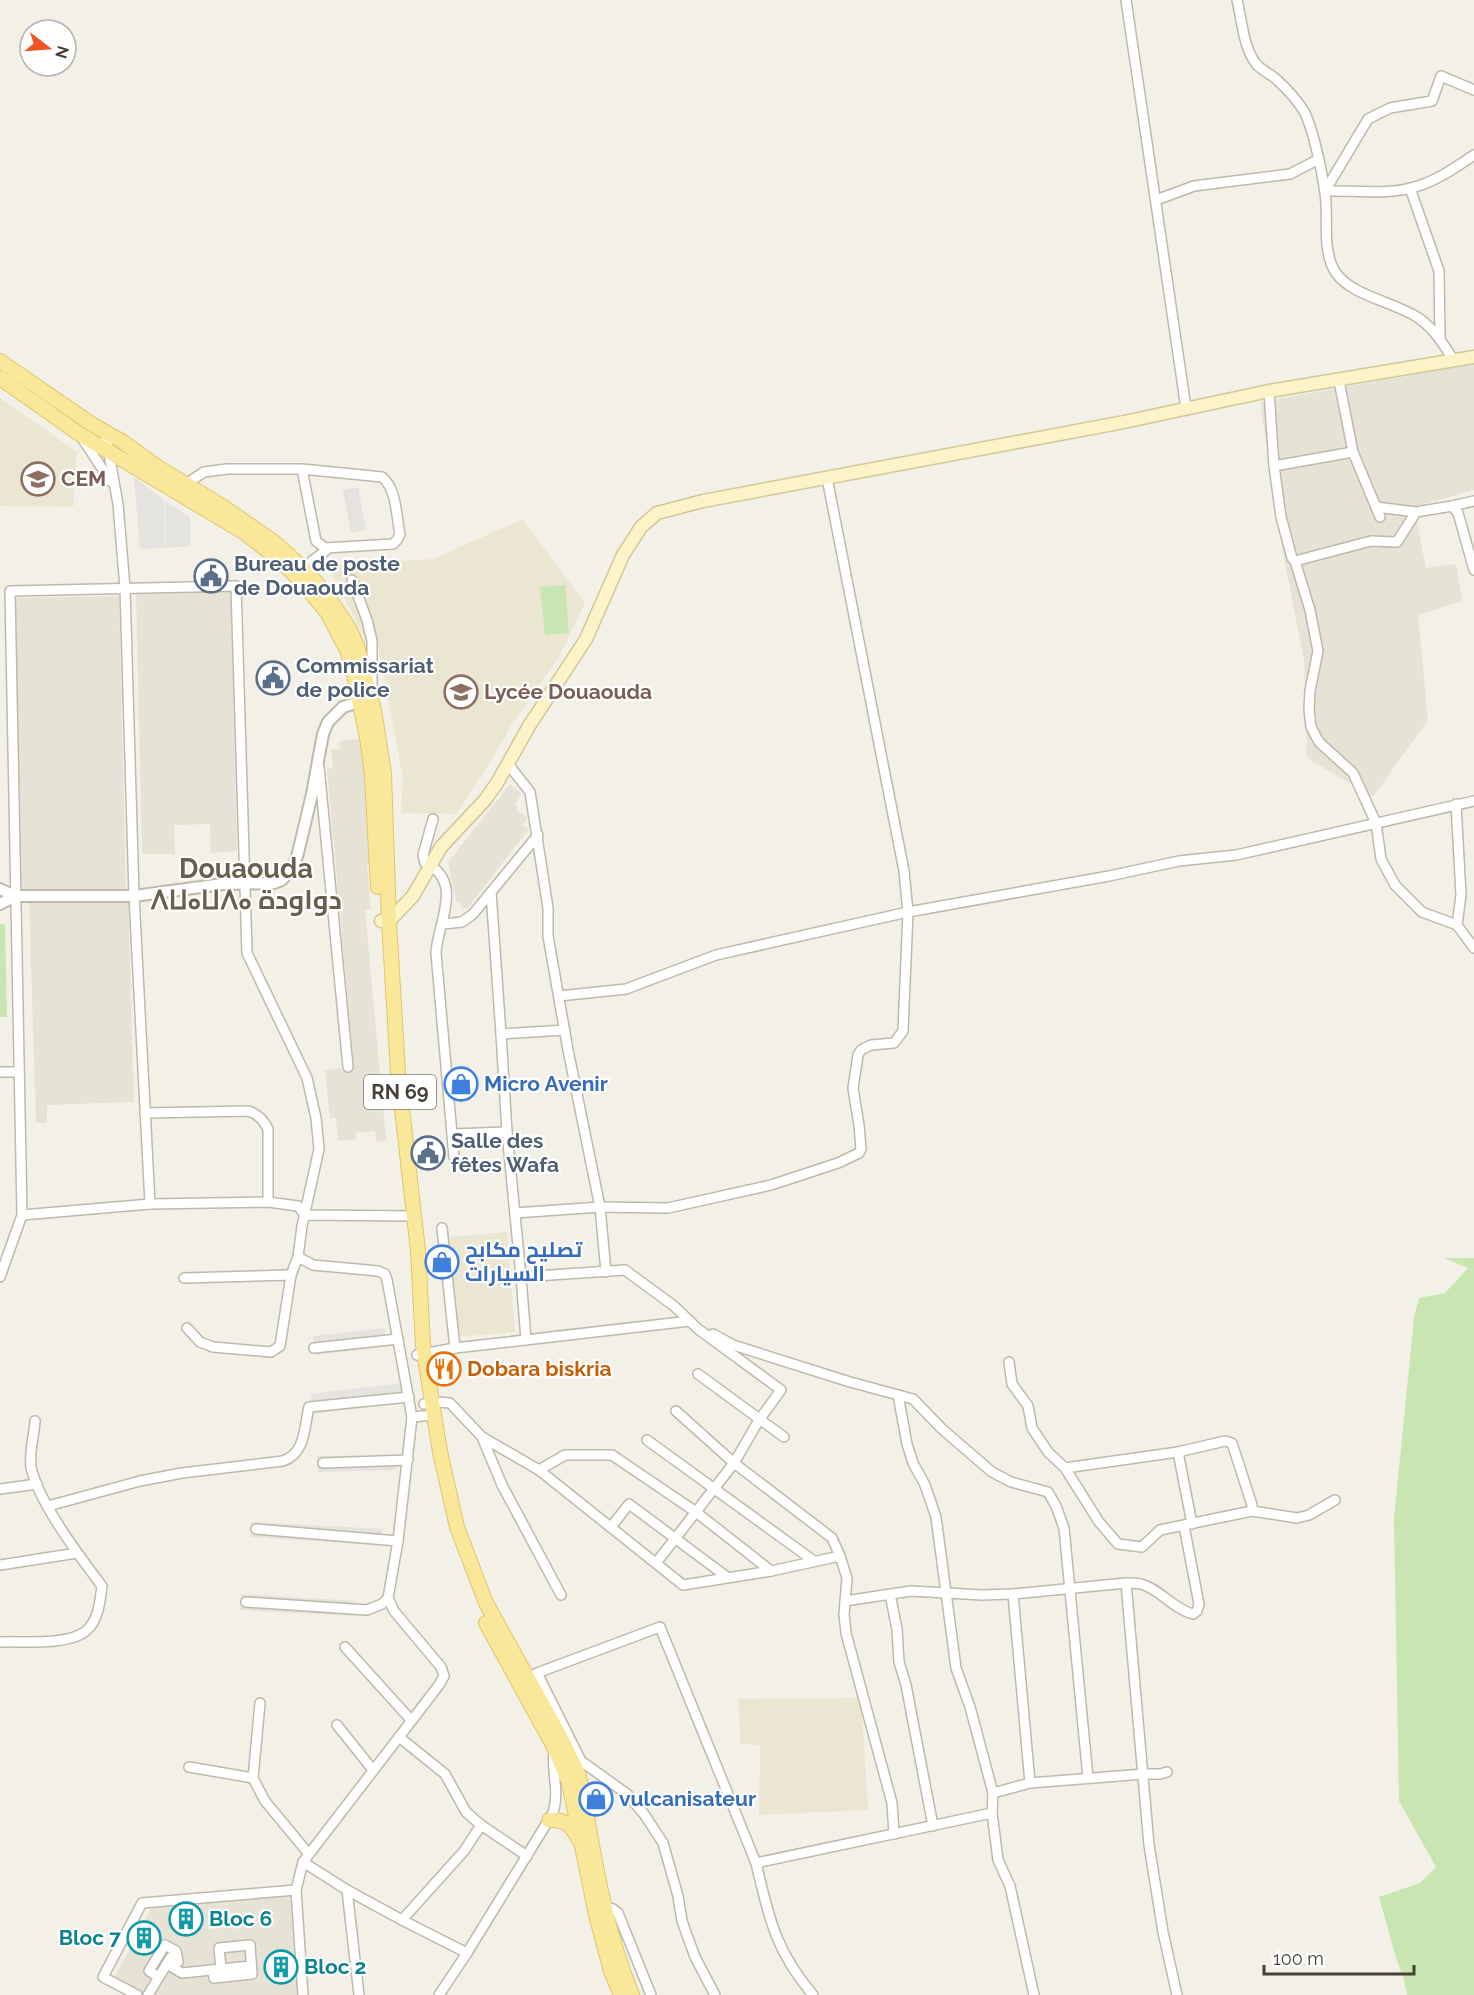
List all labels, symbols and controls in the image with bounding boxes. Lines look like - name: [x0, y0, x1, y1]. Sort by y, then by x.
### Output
- north arrow: [18, 18, 78, 78]
- text: N: [51, 44, 73, 61]
- school or university icon: CEM: [20, 461, 56, 497]
- place label: CEM: [61, 466, 106, 491]
- place label: Bureau de poste de Douaouda: [234, 551, 400, 600]
- public building icon: Bureau de poste de Douaouda: [193, 558, 229, 594]
- place label: Commissariat de police: [296, 653, 434, 702]
- public building icon: Commissariat de police: [255, 660, 291, 696]
- school or university icon: Lycée Douaouda: [443, 674, 479, 710]
- place label: Lycée Douaouda: [484, 679, 652, 704]
- district label: Douaouda ⴷⵡⴰⵡⴷⴰ دواودة: [150, 853, 342, 916]
- shop icon: Micro Avenir: [443, 1066, 479, 1102]
- place label: Micro Avenir: [484, 1071, 608, 1096]
- road number: RN 69: [364, 1075, 436, 1109]
- place label: Salle des fêtes Wafa: [451, 1128, 559, 1177]
- public building icon: Salle des fêtes Wafa: [410, 1135, 446, 1171]
- place label: تصليح مكابح السيارات: [465, 1237, 583, 1286]
- shop icon: تصليح مكابح السيارات: [424, 1244, 460, 1280]
- restaurant icon: Dobara biskria: [426, 1351, 462, 1387]
- place label: Dobara biskria: [467, 1356, 612, 1381]
- shop icon: vulcanisateur: [578, 1781, 614, 1817]
- place label: vulcanisateur: [619, 1786, 756, 1811]
- building icon: Bloc 6: [168, 1901, 204, 1937]
- place label: Bloc 6: [209, 1906, 272, 1931]
- building icon: Bloc 7: [126, 1920, 162, 1956]
- place label: Bloc 7: [59, 1925, 121, 1950]
- scale bar: [1264, 1938, 1414, 1976]
- text: 100 m: [1273, 1948, 1324, 1969]
- building icon: Bloc 2: [263, 1949, 299, 1985]
- place label: Bloc 2: [304, 1954, 366, 1979]

